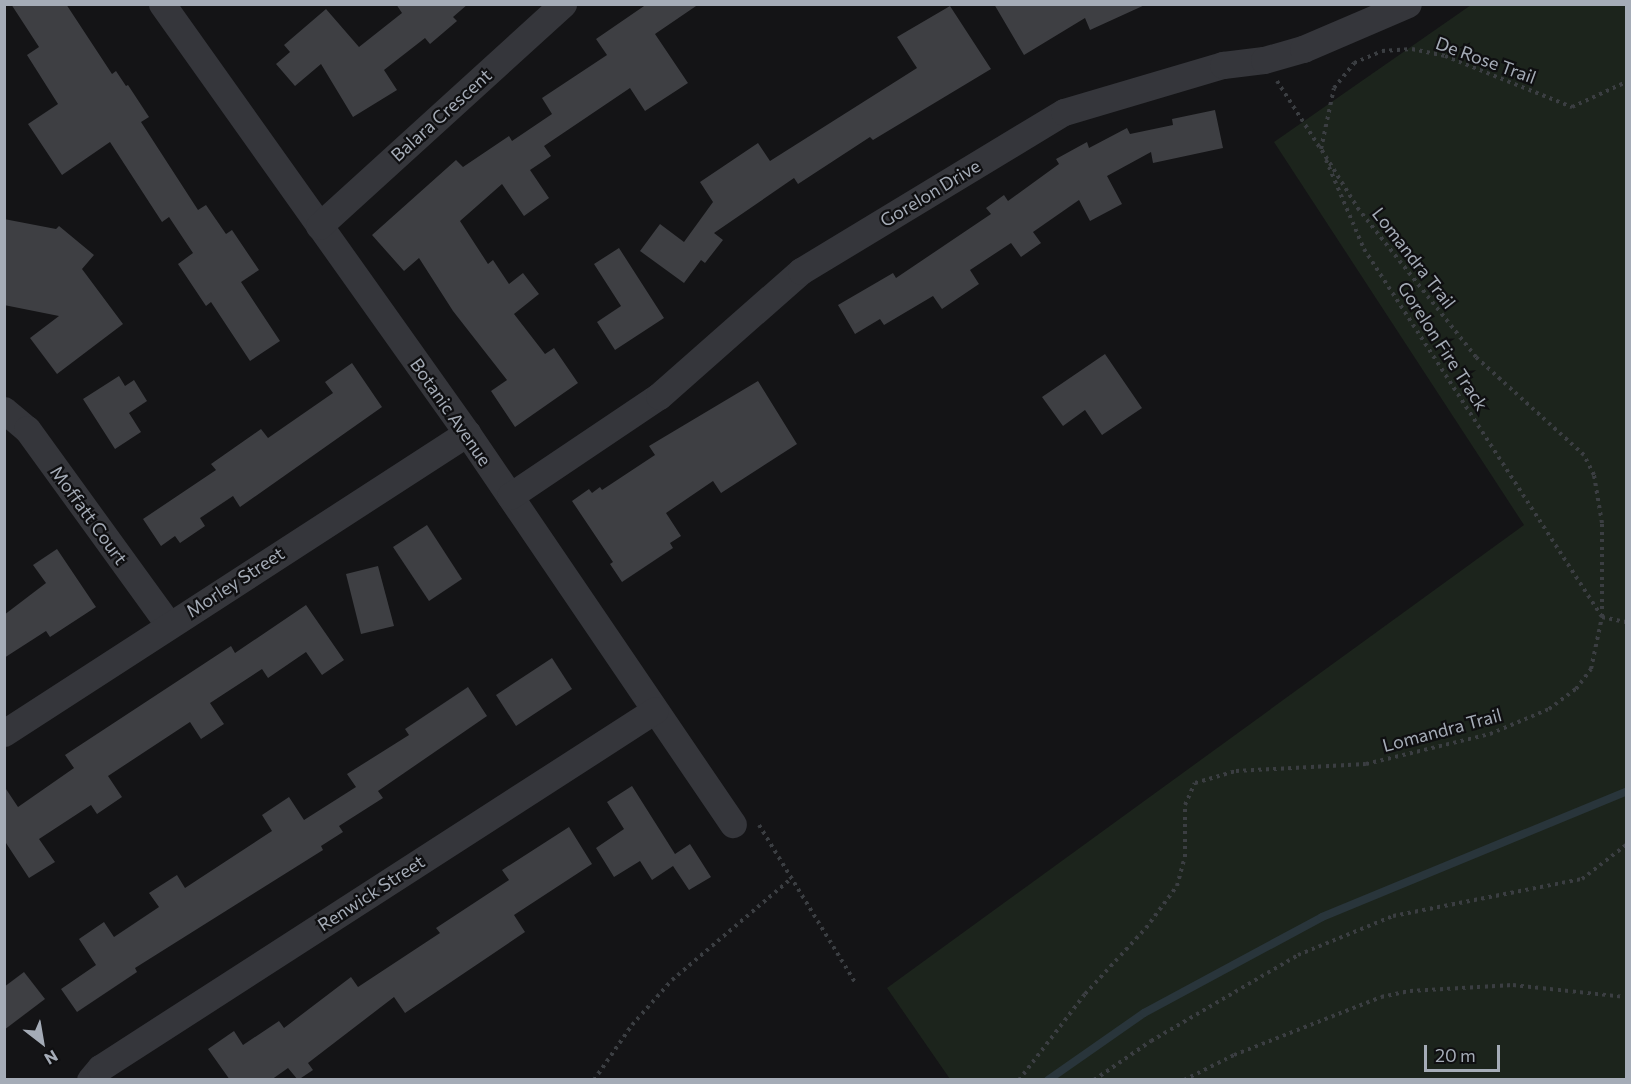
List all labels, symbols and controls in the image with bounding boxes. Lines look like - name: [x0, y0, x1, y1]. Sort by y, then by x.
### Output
- street label: De Rose Trail: [1433, 32, 1539, 88]
- street label: Balara Crescent: [386, 64, 496, 166]
- street label: Gorelon Drive: [876, 155, 984, 231]
- street label: Lomandra Trail: [1368, 203, 1460, 313]
- street label: Gorelon Fire Track: [1393, 278, 1493, 414]
- street label: Botanic Avenue: [406, 354, 496, 470]
- street label: Moffatt Court: [46, 461, 132, 569]
- street label: Morley Street: [182, 542, 288, 622]
- street label: Lomandra Trail: [1380, 704, 1504, 756]
- street label: Renwick Street: [314, 850, 428, 936]
- north arrow: [12, 1012, 72, 1072]
- scale bar: [1427, 1033, 1504, 1071]
- text: 20 m: [1435, 1044, 1476, 1066]
- text: N: [41, 1047, 62, 1069]

